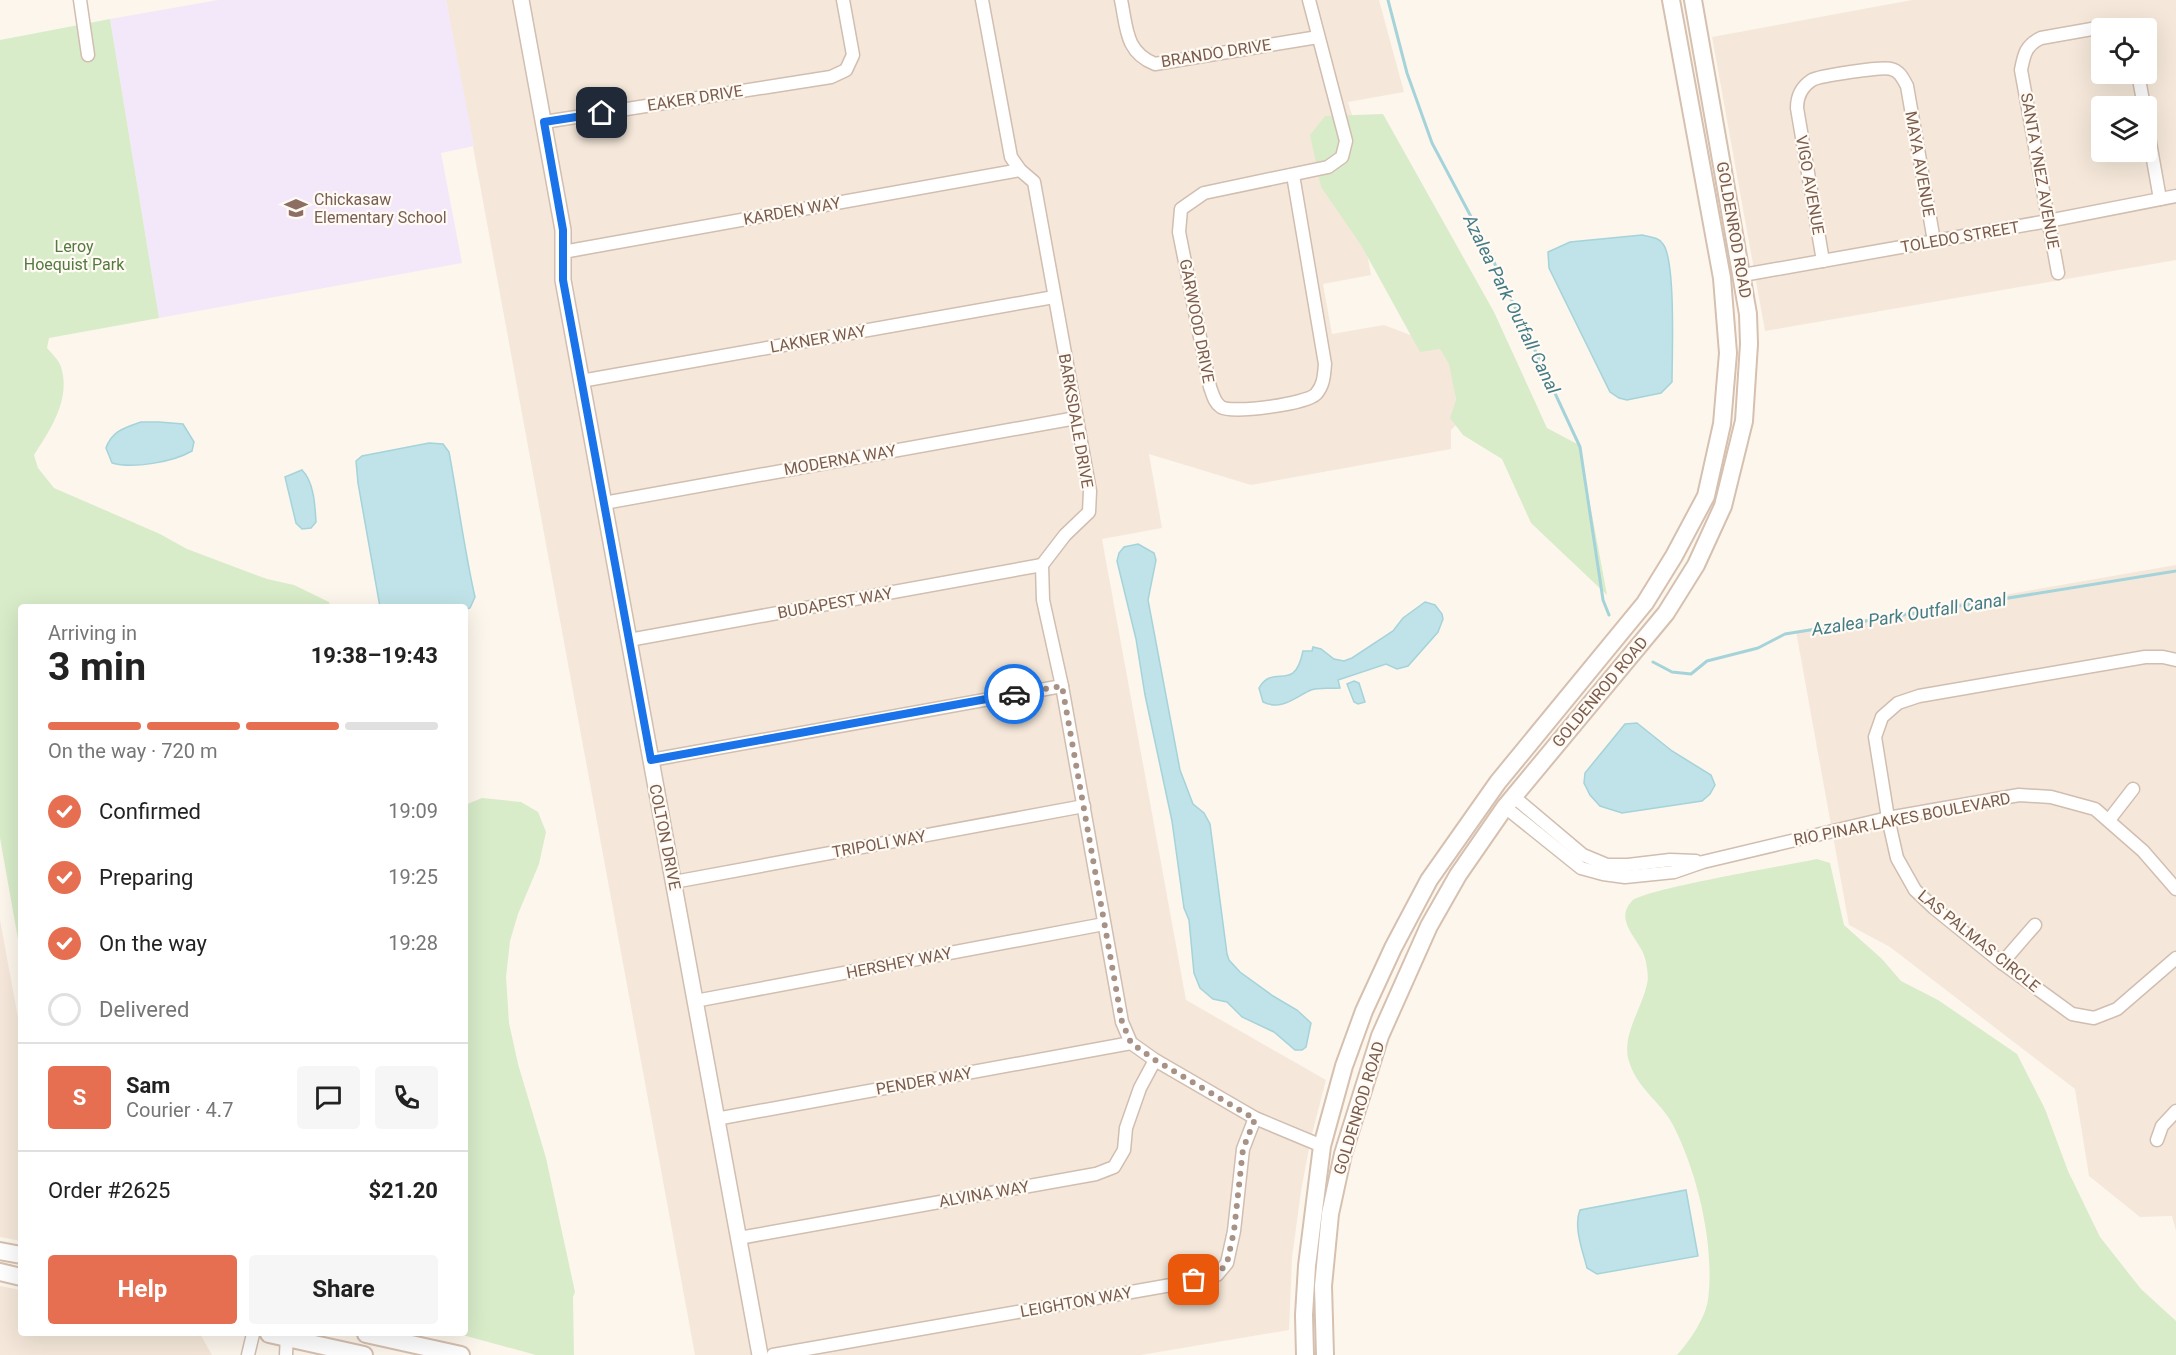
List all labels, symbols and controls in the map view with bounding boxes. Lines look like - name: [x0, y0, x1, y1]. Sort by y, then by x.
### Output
- map controls: [2091, 18, 2157, 162]
- button: locate: [2091, 18, 2157, 84]
- street label: BRANDO DRIVE: [1160, 35, 1272, 71]
- street label: EAKER DRIVE: [646, 81, 744, 115]
- pin: [576, 87, 627, 138]
- street label: SANTA YNEZ AVENUE: [2017, 92, 2063, 250]
- icon: home: [585, 96, 618, 129]
- button: layers: [2091, 96, 2157, 162]
- street label: MAYA AVENUE: [1901, 110, 1939, 218]
- street label: VIGO AVENUE: [1792, 134, 1828, 236]
- street label: GOLDENROD ROAD: [1713, 160, 1755, 300]
- place label: Chickasaw Elementary School: [314, 190, 447, 227]
- street label: KARDEN WAY: [742, 193, 843, 229]
- school or university icon: Chickasaw Elementary School: [283, 195, 309, 221]
- water label: Azalea Park Outfall Canal: [1459, 210, 1565, 398]
- street label: TOLEDO STREET: [1899, 217, 2021, 257]
- park label: Leroy Hoequist Park: [24, 237, 125, 274]
- street label: GARWOOD DRIVE: [1176, 257, 1218, 385]
- street label: LAKNER WAY: [769, 321, 868, 357]
- street label: BARKSDALE DRIVE: [1055, 352, 1097, 490]
- street label: MODERNA WAY: [782, 441, 898, 479]
- street label: BUDAPEST WAY: [776, 583, 894, 622]
- water label: Azalea Park Outfall Canal: [1809, 588, 2009, 640]
- text: Arriving in: [48, 621, 137, 645]
- street label: GOLDENROD ROAD: [1548, 633, 1652, 751]
- text: 19:38–19:43: [311, 643, 438, 668]
- text: 3 min: [48, 644, 146, 690]
- courier: [984, 664, 1044, 724]
- icon: car: [998, 678, 1031, 711]
- text: On the way · 720 m: [48, 739, 217, 763]
- street label: COLTON DRIVE: [645, 782, 685, 892]
- street label: RIO PINAR LAKES BOULEVARD: [1792, 789, 2012, 849]
- icon: check: [48, 795, 81, 828]
- text: Confirmed: [99, 799, 201, 824]
- text: 19:09: [388, 799, 438, 823]
- street label: TRIPOLI WAY: [831, 826, 928, 862]
- icon: check: [48, 861, 81, 894]
- text: Preparing: [99, 865, 193, 890]
- text: 19:25: [388, 865, 438, 889]
- street label: LAS PALMAS CIRCLE: [1914, 886, 2044, 996]
- icon: check: [48, 927, 81, 960]
- text: On the way: [99, 931, 207, 956]
- text: 19:28: [388, 931, 438, 955]
- street label: HERSHEY WAY: [845, 943, 954, 983]
- text: Delivered: [99, 997, 189, 1022]
- street label: GOLDENROD ROAD: [1330, 1039, 1388, 1177]
- street label: PENDER WAY: [874, 1063, 974, 1099]
- button: chat: [297, 1066, 360, 1129]
- button: phone: [375, 1066, 438, 1129]
- text: Sam: [126, 1073, 170, 1098]
- text: S: [73, 1085, 86, 1110]
- text: Courier · 4.7: [126, 1098, 233, 1122]
- street label: ALVINA WAY: [937, 1177, 1031, 1211]
- text: Order #2625: [48, 1178, 170, 1203]
- text: $21.20: [369, 1178, 438, 1203]
- pin: [1168, 1254, 1219, 1305]
- button: Help: [48, 1255, 237, 1324]
- button: Share: [249, 1255, 438, 1324]
- icon: bag: [1177, 1263, 1210, 1296]
- street label: LEIGHTON WAY: [1019, 1283, 1134, 1321]

